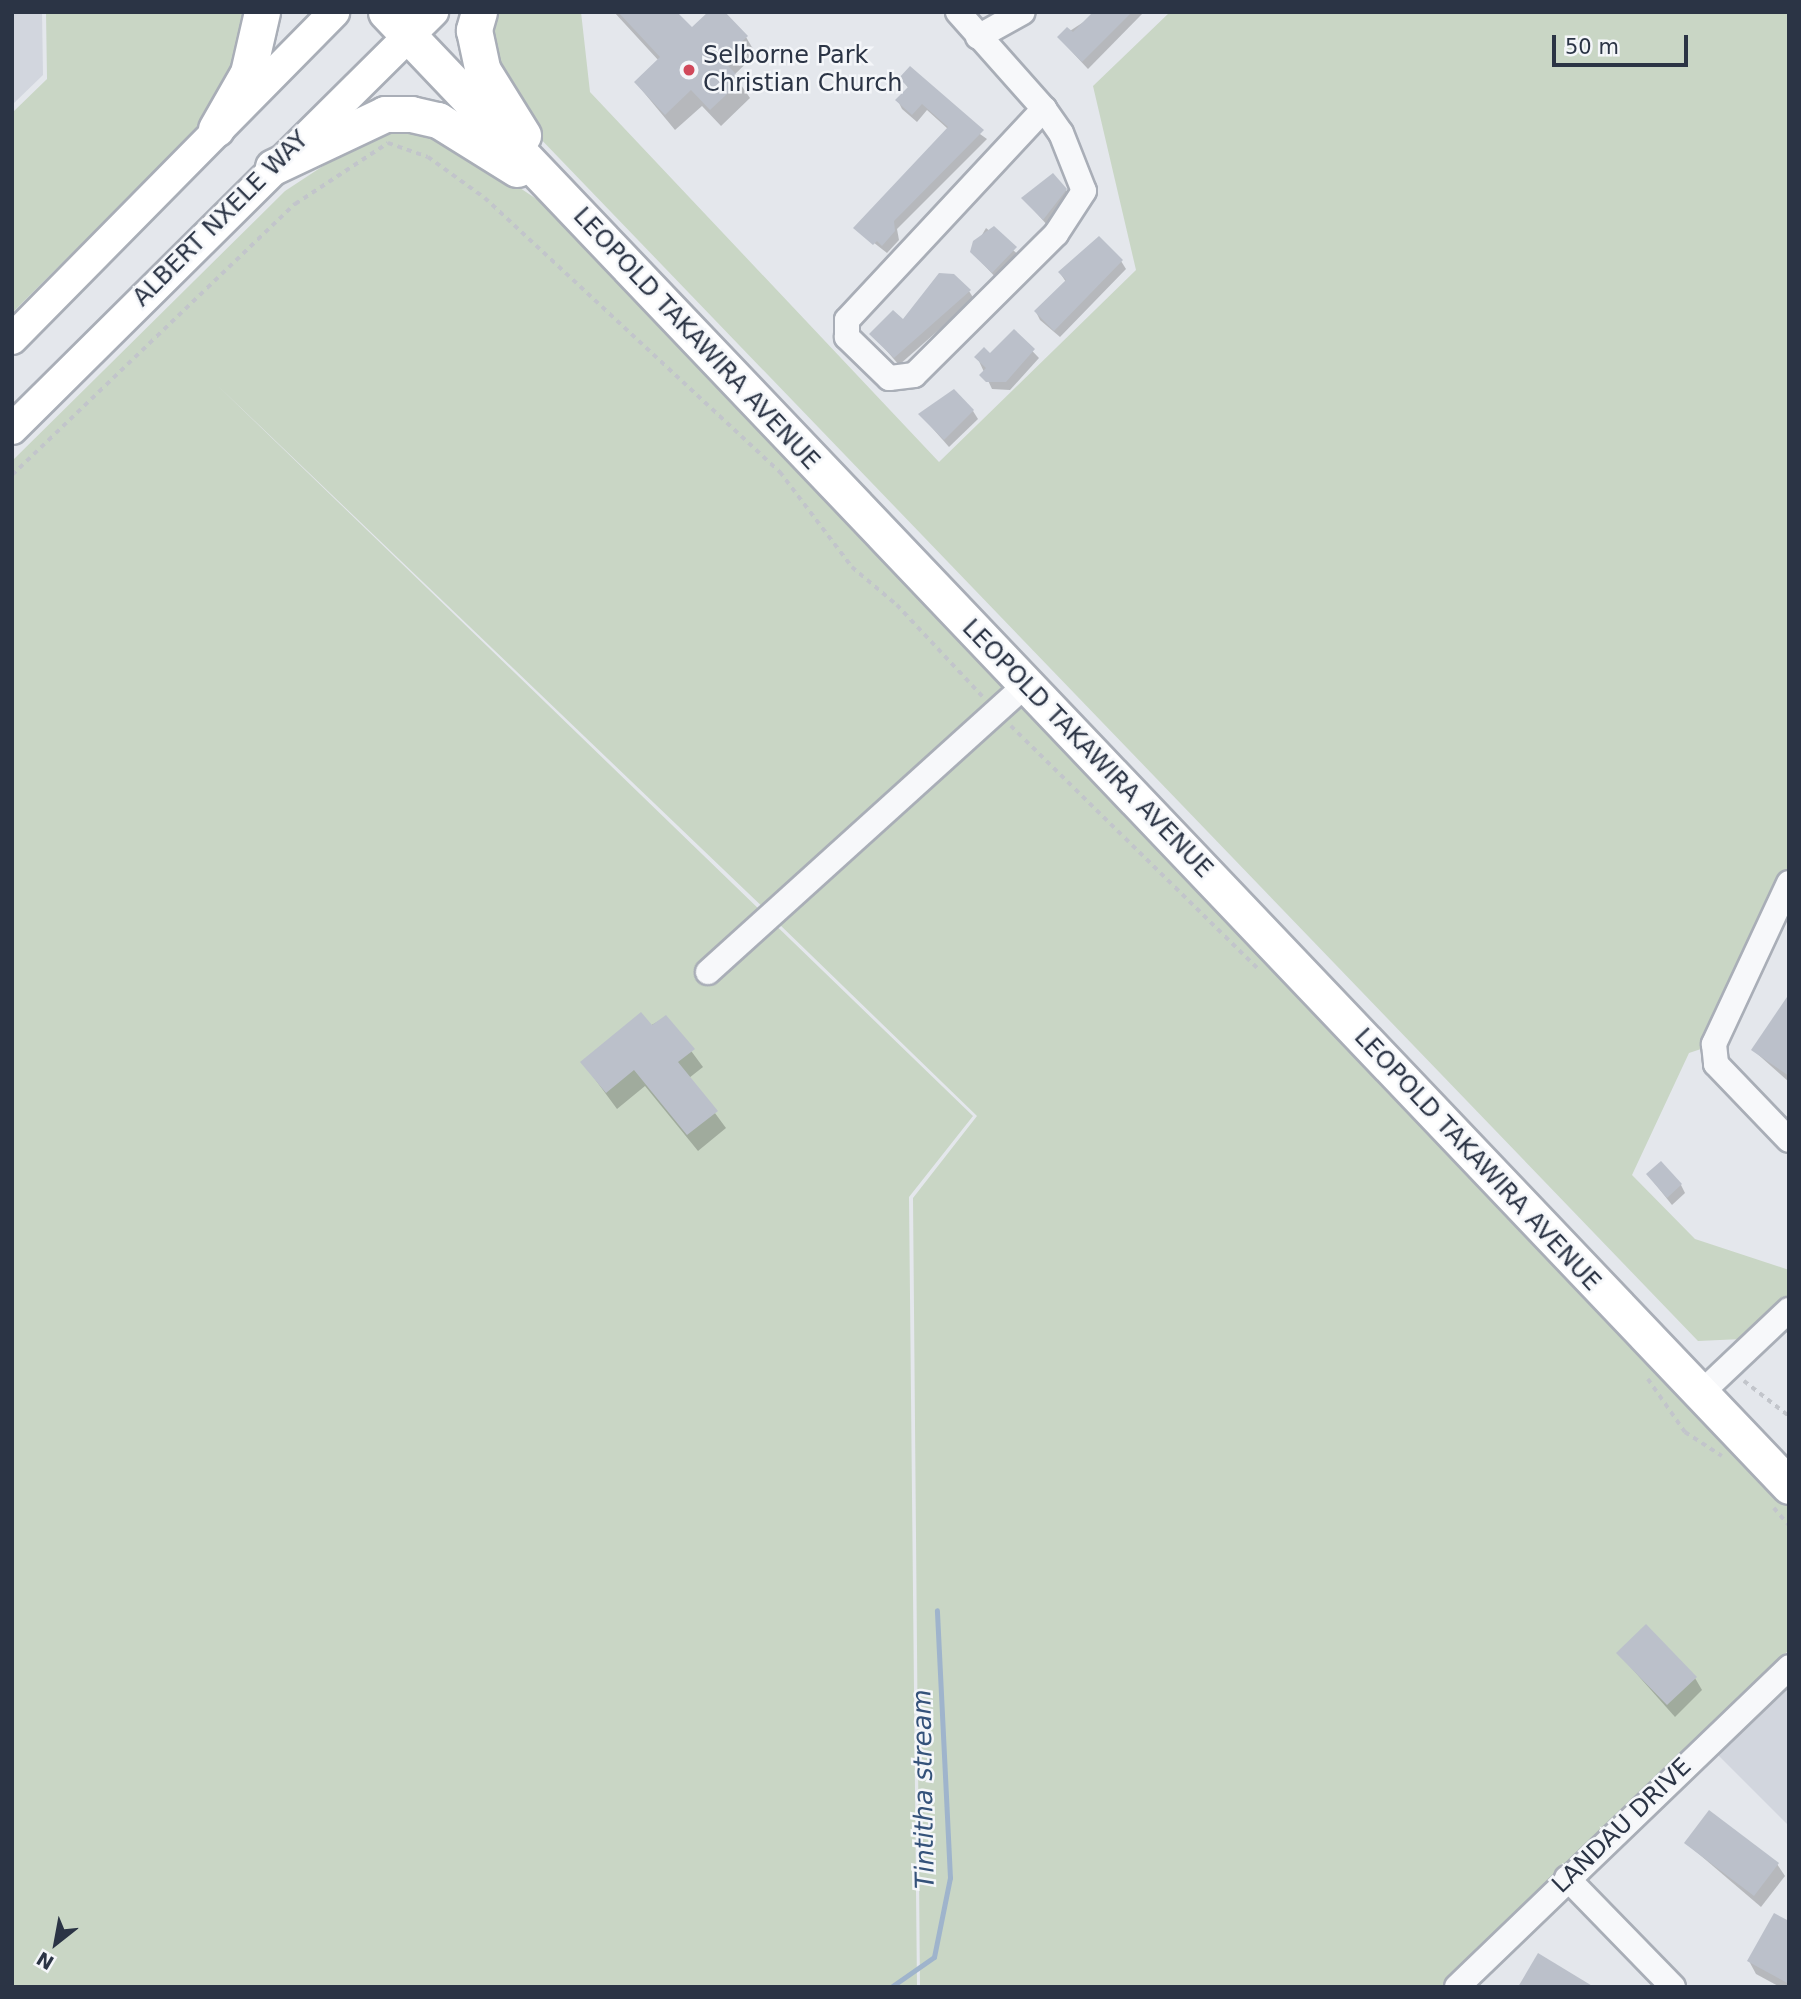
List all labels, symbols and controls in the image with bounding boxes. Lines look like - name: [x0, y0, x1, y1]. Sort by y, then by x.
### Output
- scale bar: [1556, 21, 1692, 65]
- text: 50 m: [1565, 35, 1619, 59]
- place label: Selborne Park Christian Church: [703, 42, 903, 98]
- marker: Selborne Park Christian Church: [681, 62, 697, 78]
- street label: ALBERT NXELE WAY: [127, 125, 315, 313]
- street label: LEOPOLD TAKAWIRA AVENUE: [567, 202, 825, 476]
- street label: LEOPOLD TAKAWIRA AVENUE: [956, 614, 1218, 884]
- street label: LEOPOLD TAKAWIRA AVENUE: [1348, 1023, 1606, 1297]
- water label: Tintitha stream: [907, 1689, 941, 1889]
- street label: LANDAU DRIVE: [1547, 1753, 1697, 1899]
- north arrow: [21, 1908, 91, 1978]
- text: N: [33, 1947, 58, 1975]

